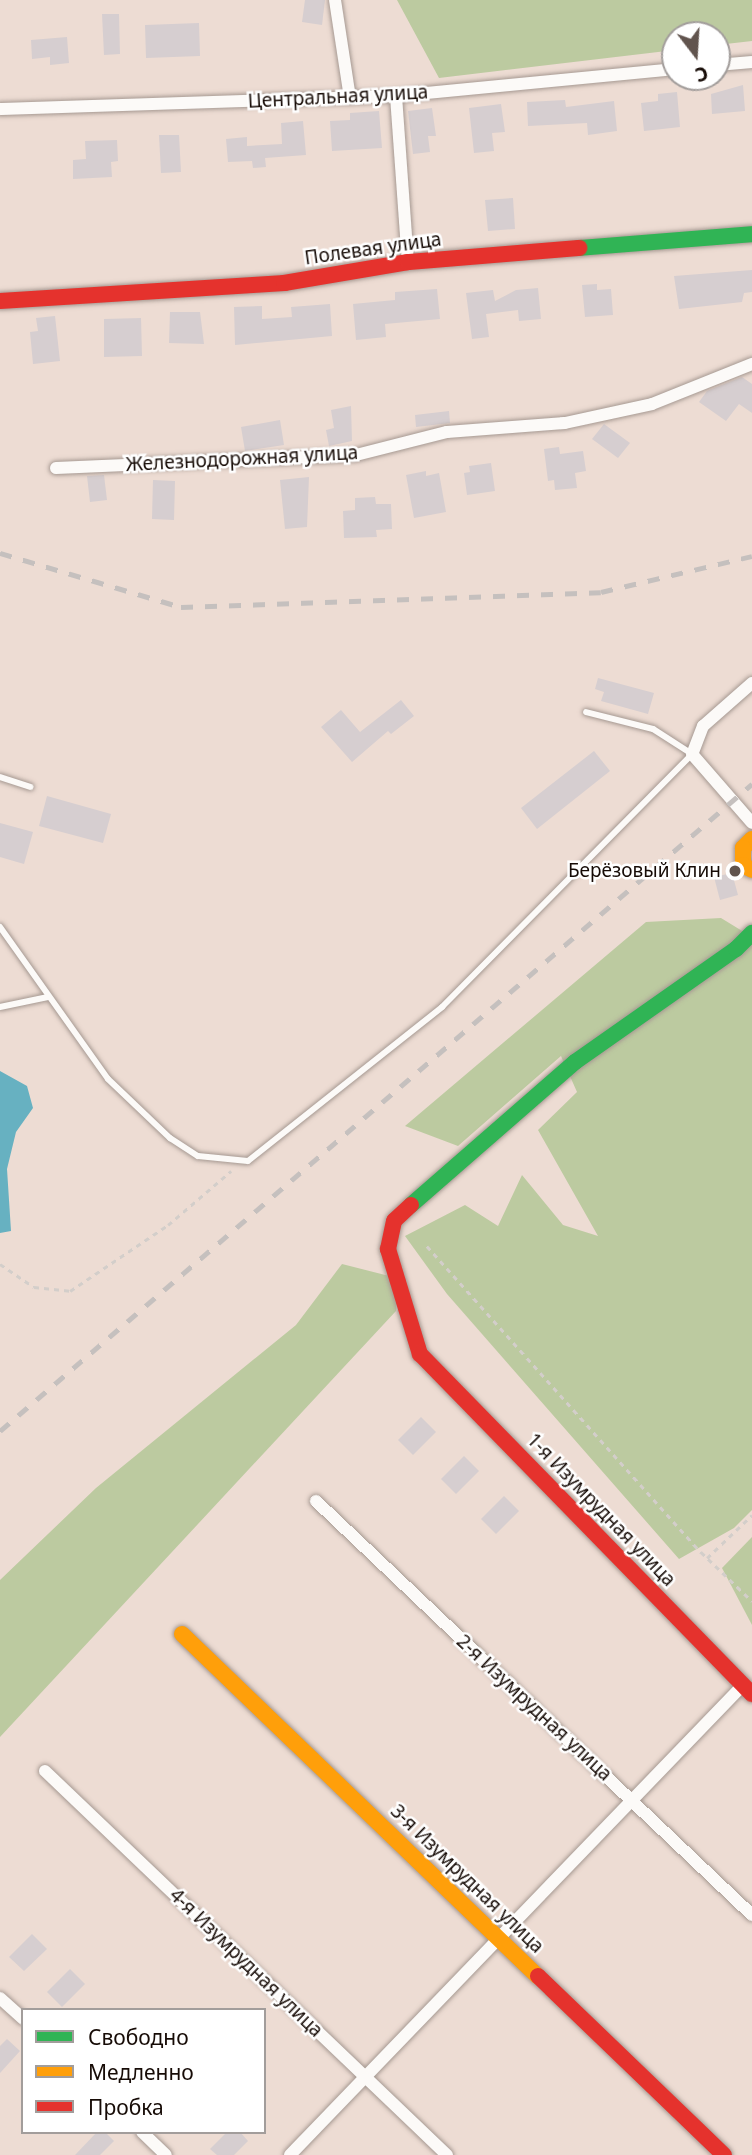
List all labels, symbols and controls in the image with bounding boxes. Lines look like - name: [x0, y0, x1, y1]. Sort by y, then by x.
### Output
- north arrow: [661, 21, 731, 91]
- text: С: [692, 60, 711, 88]
- street label: Центральная улица: [247, 81, 429, 113]
- street label: Полевая улица: [303, 228, 443, 270]
- street label: Железнодорожная улица: [125, 442, 359, 476]
- place label: Берёзовый Клин: [568, 860, 721, 882]
- marker: Берёзовый Клин: [727, 863, 743, 879]
- street label: 1-я Изумрудная улица: [522, 1429, 680, 1591]
- street label: 2-я Изумрудная улица: [452, 1630, 616, 1786]
- street label: 3-я Изумрудная улица: [386, 1800, 548, 1958]
- street label: 4-я Изумрудная улица: [165, 1884, 327, 2042]
- legend: [21, 2008, 266, 2134]
- text: Свободно: [88, 2023, 189, 2051]
- text: Медленно: [88, 2058, 194, 2086]
- text: Пробка: [88, 2093, 164, 2121]

